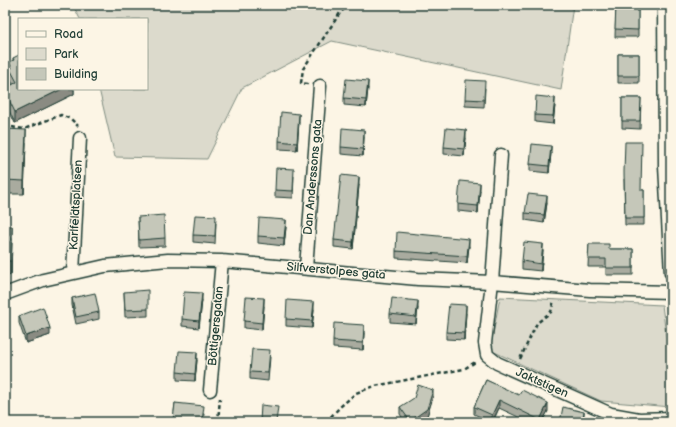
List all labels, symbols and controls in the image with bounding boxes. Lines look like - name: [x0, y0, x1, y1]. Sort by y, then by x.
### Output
- legend: [18, 18, 148, 90]
- text: Road: [54, 27, 83, 42]
- text: Park: [54, 47, 78, 62]
- text: Building: [54, 67, 98, 82]
- street label: Dan Anderssons gata: [300, 118, 326, 236]
- street label: Karlfeldtsplatsen: [66, 159, 86, 251]
- street label: Silfverstolpes gata: [286, 259, 386, 283]
- street label: Böttigersgatan: [205, 285, 227, 366]
- street label: Jaktstigen: [513, 365, 571, 401]

